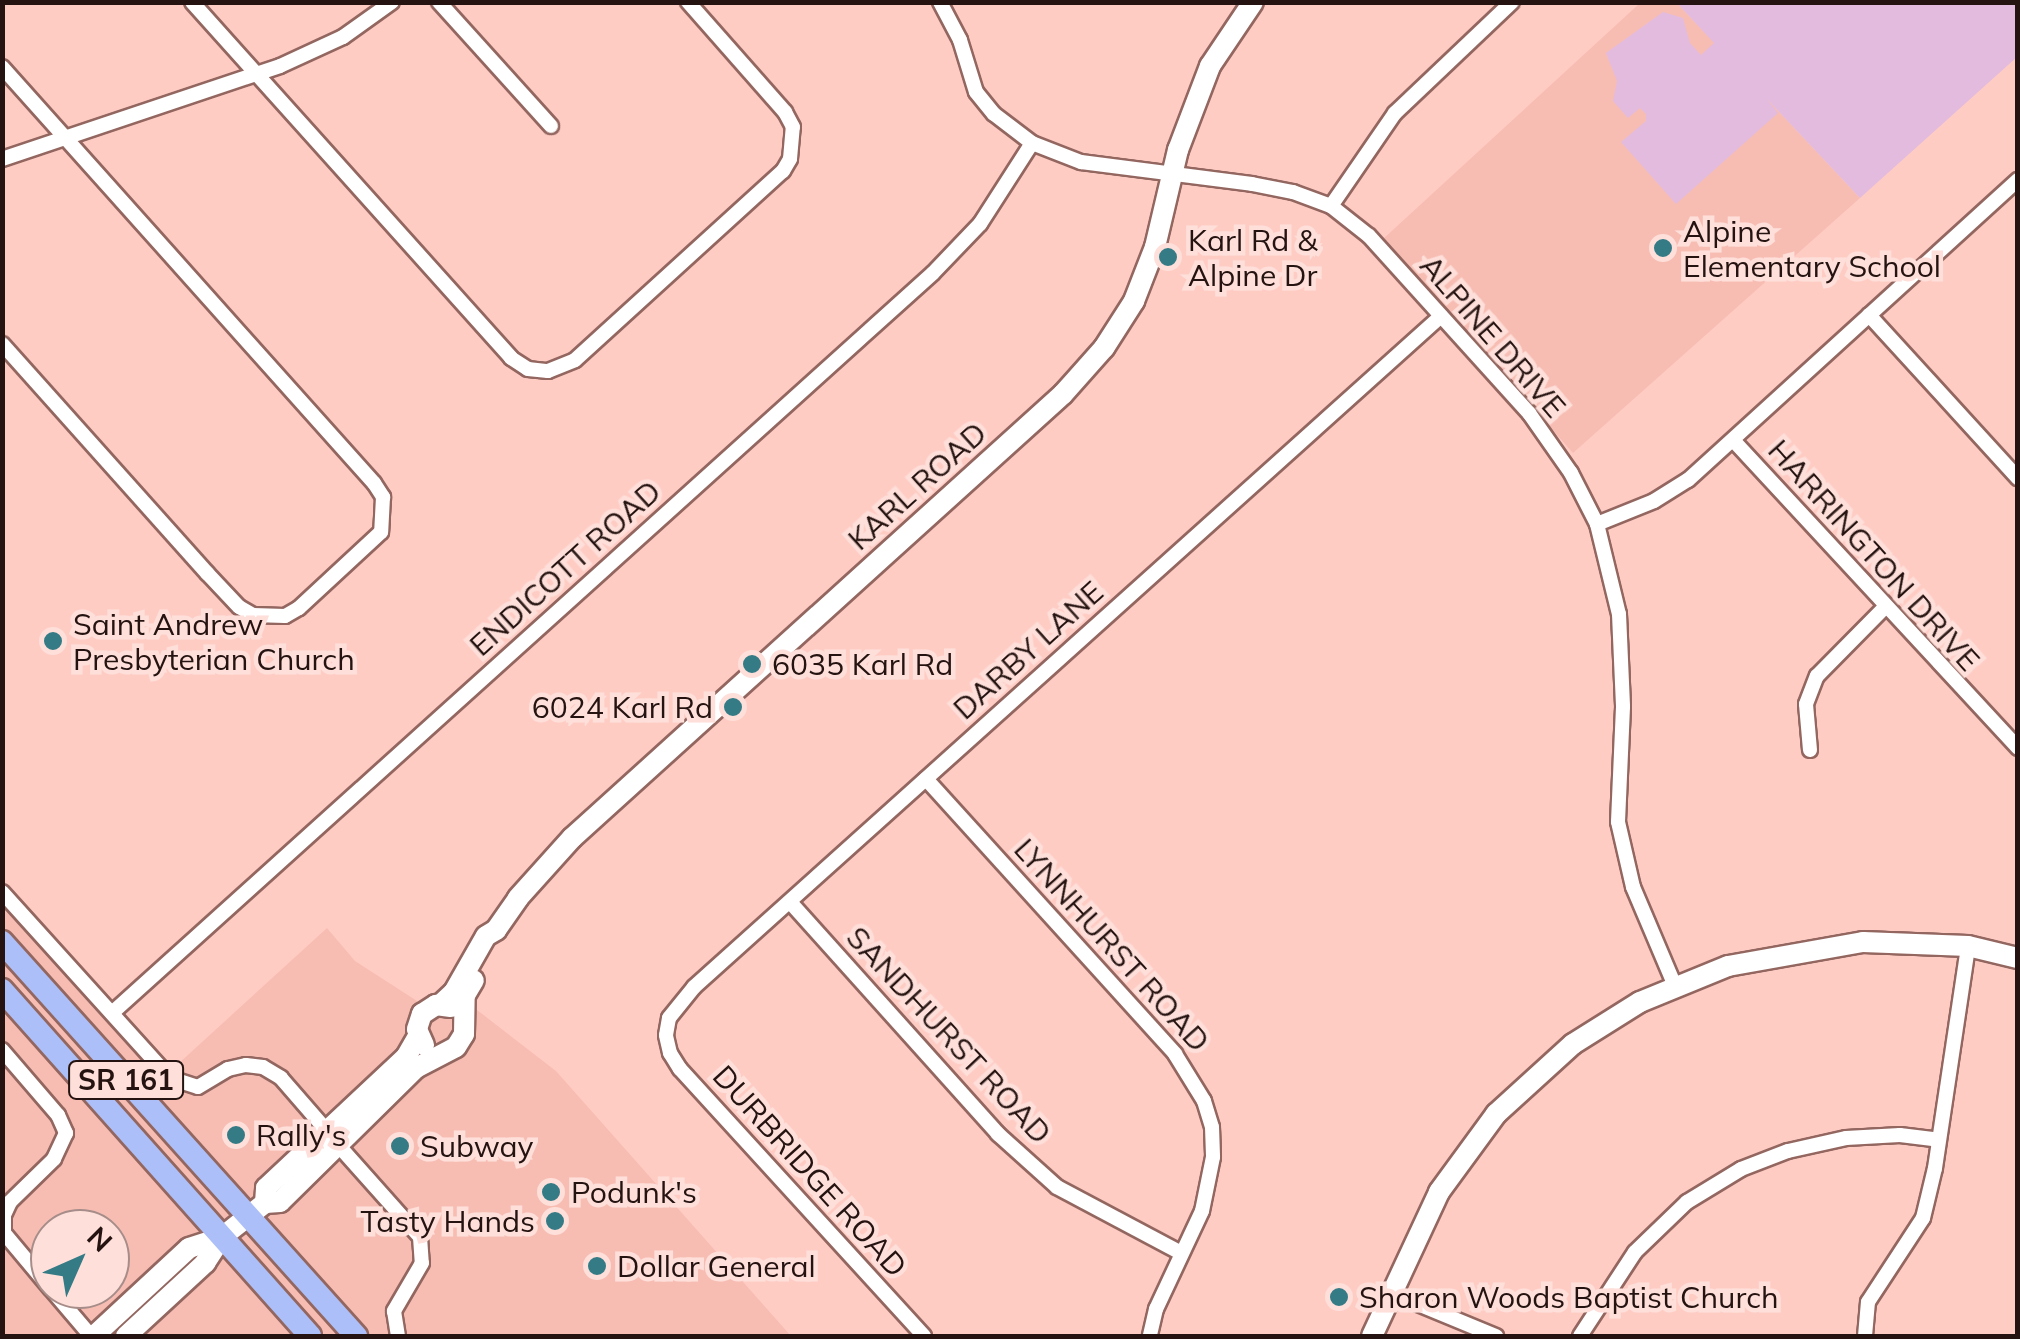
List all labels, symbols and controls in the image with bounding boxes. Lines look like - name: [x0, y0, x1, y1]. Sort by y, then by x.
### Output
- place label: Alpine Elementary School: [1683, 213, 1941, 284]
- place label: Karl Rd & Alpine Dr: [1188, 222, 1317, 292]
- marker: Alpine Elementary School: [1652, 237, 1674, 259]
- marker: Karl Rd & Alpine Dr: [1157, 246, 1179, 268]
- street label: ALPINE DRIVE: [1413, 248, 1573, 424]
- street label: KARL ROAD: [841, 415, 993, 557]
- street label: HARRINGTON DRIVE: [1761, 432, 1987, 678]
- street label: ENDICOTT ROAD: [462, 473, 668, 663]
- street label: DARBY LANE: [946, 573, 1110, 727]
- place label: Saint Andrew Presbyterian Church: [73, 606, 355, 676]
- marker: Saint Andrew Presbyterian Church: [42, 630, 64, 652]
- place label: 6035 Karl Rd: [772, 646, 953, 682]
- marker: 6035 Karl Rd: [741, 653, 763, 675]
- place label: 6024 Karl Rd: [532, 689, 713, 725]
- marker: 6024 Karl Rd: [722, 696, 744, 718]
- street label: LYNNHURST ROAD: [1007, 831, 1217, 1059]
- street label: SANDHURST ROAD: [839, 919, 1059, 1151]
- road number: SR 161: [66, 1057, 186, 1103]
- street label: DURBRIDGE ROAD: [706, 1058, 914, 1284]
- place label: Rally's: [256, 1117, 346, 1153]
- marker: Rally's: [225, 1124, 247, 1146]
- place label: Subway: [420, 1128, 533, 1164]
- marker: Subway: [389, 1135, 411, 1157]
- place label: Podunk's: [571, 1174, 697, 1210]
- marker: Podunk's: [540, 1181, 562, 1203]
- place label: Tasty Hands: [361, 1203, 535, 1239]
- north arrow: [30, 1209, 130, 1309]
- marker: Tasty Hands: [544, 1210, 566, 1232]
- text: N: [80, 1219, 120, 1259]
- place label: Dollar General: [617, 1248, 816, 1284]
- marker: Dollar General: [586, 1255, 608, 1277]
- place label: Sharon Woods Baptist Church: [1359, 1279, 1779, 1315]
- marker: Sharon Woods Baptist Church: [1328, 1286, 1350, 1308]

